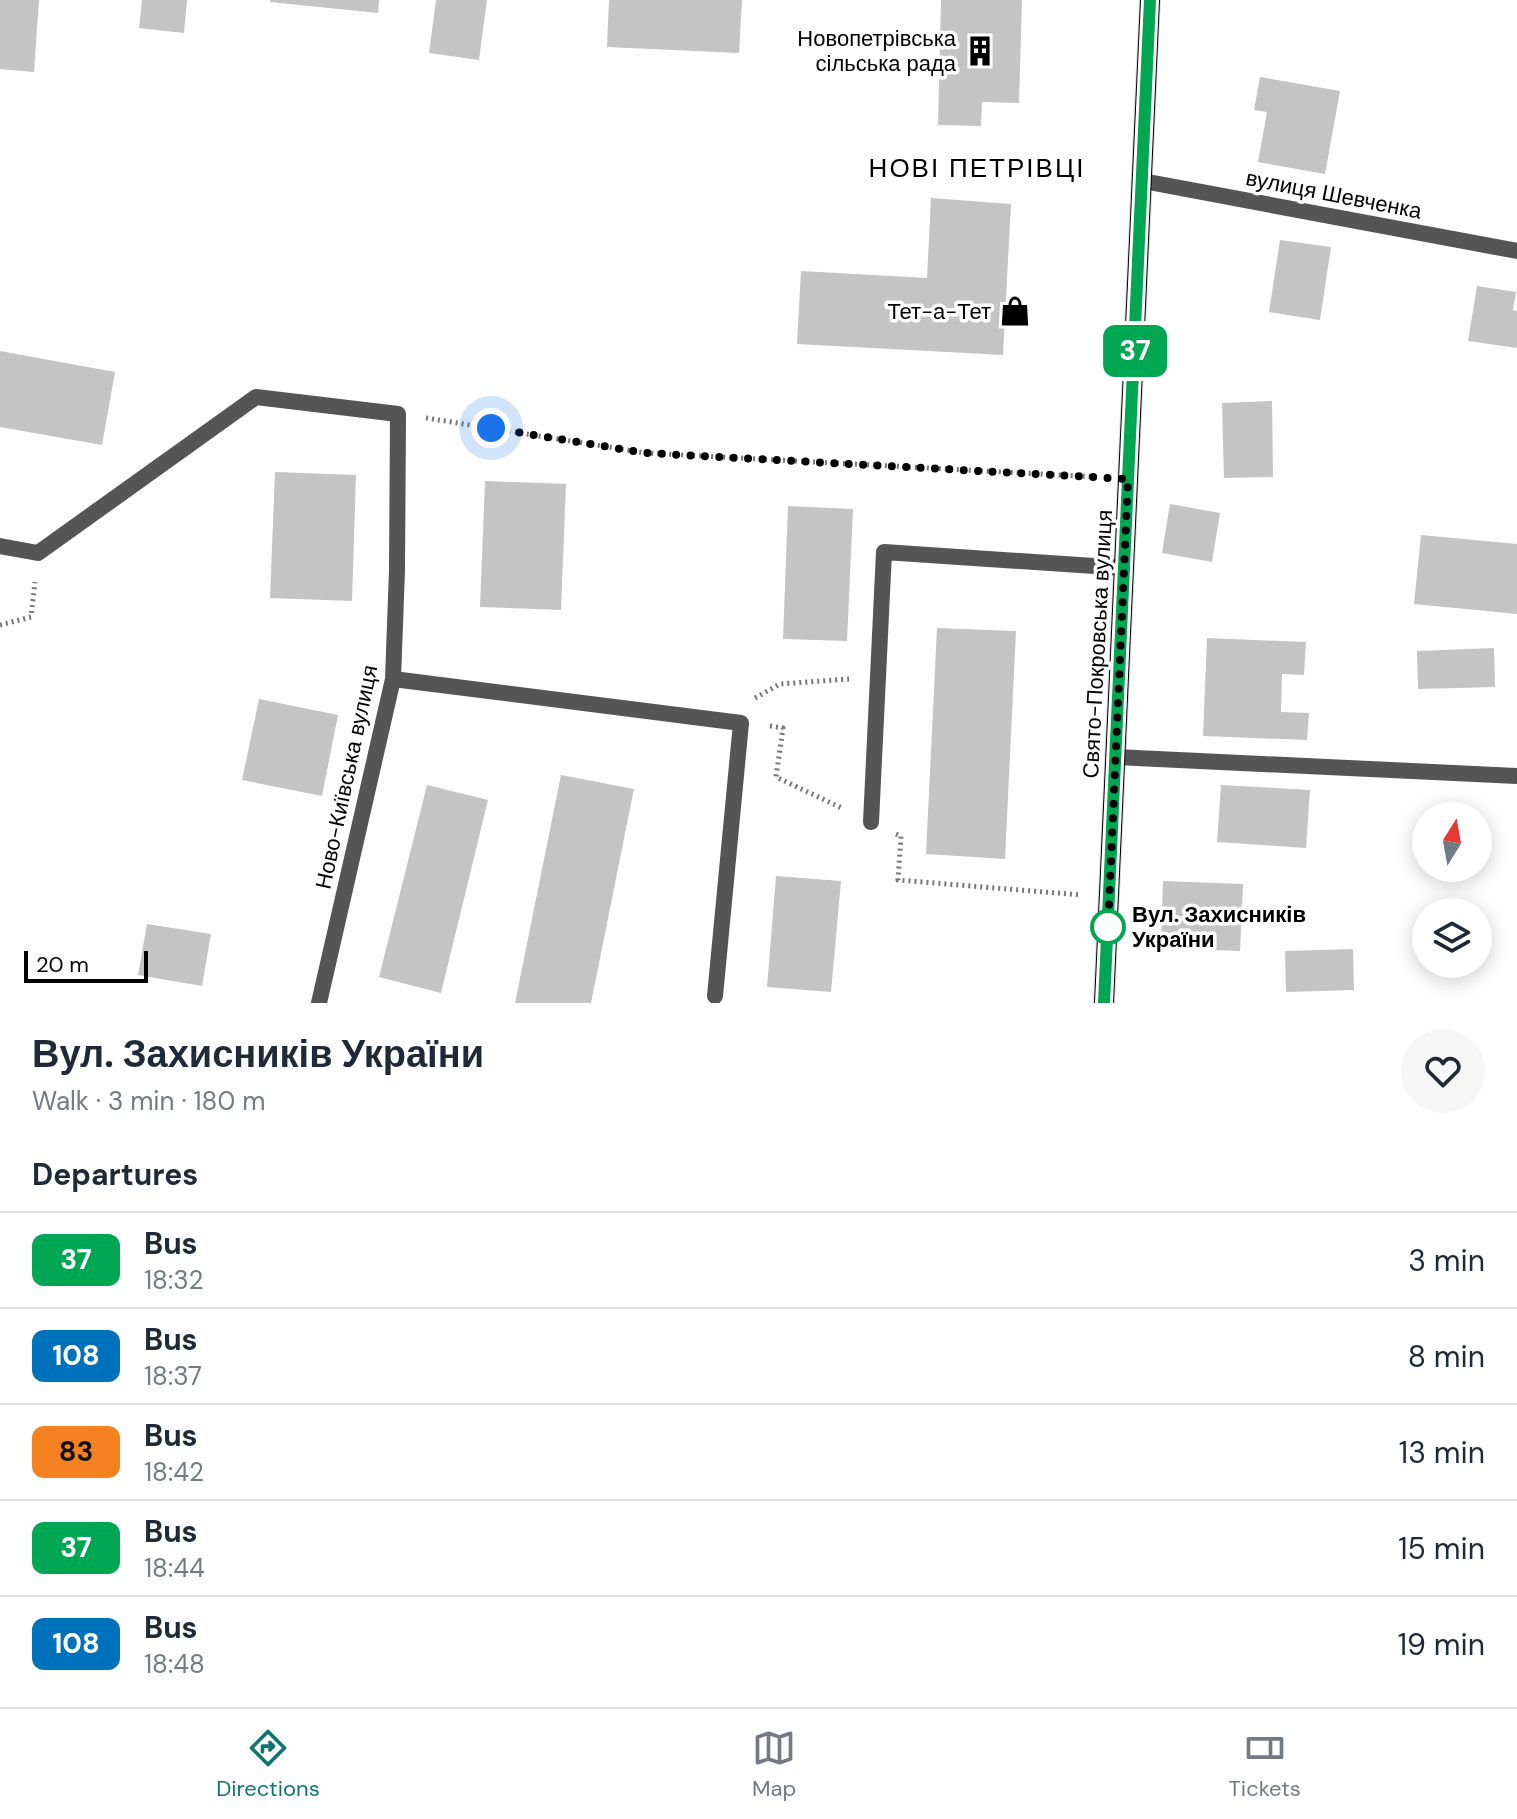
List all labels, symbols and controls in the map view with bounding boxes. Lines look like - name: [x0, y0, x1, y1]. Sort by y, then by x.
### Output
- place label: Новопетрівська сільська рада: [797, 24, 957, 78]
- building icon: Новопетрівська сільська рада: [963, 34, 997, 68]
- district label: НОВІ ПЕТРІВЦІ: [869, 151, 1085, 185]
- street label: вулиця Шевченка: [1244, 163, 1425, 226]
- shop icon: Тет-а-Тет: [998, 294, 1032, 328]
- place label: Тет-а-Тет: [887, 297, 991, 326]
- line badge: 37: [1099, 325, 1171, 377]
- text: 37: [1119, 332, 1151, 369]
- your location: [471, 408, 511, 448]
- street label: Свято-Покровська вулиця: [1076, 509, 1119, 779]
- street label: Ново-Київська вулиця: [309, 662, 384, 892]
- north arrow: [1412, 802, 1492, 882]
- map controls: [1412, 802, 1492, 978]
- button: layers: [1412, 898, 1492, 978]
- place label: Вул. Захисників України: [1132, 900, 1306, 954]
- marker: Вул. Захисників України: [1091, 910, 1125, 944]
- scale bar: [24, 947, 148, 983]
- text: 20 m: [36, 950, 89, 979]
- text: Вул. Захисників України: [32, 1029, 484, 1079]
- button: heart: [1401, 1029, 1485, 1113]
- text: Walk · 3 min · 180 m: [32, 1084, 265, 1118]
- text: Departures: [32, 1155, 198, 1194]
- text: Bus: [144, 1224, 198, 1263]
- text: 37: [60, 1241, 92, 1278]
- text: 3 min: [1408, 1241, 1485, 1280]
- text: 18:32: [144, 1263, 204, 1297]
- text: Bus: [144, 1320, 198, 1359]
- text: 108: [52, 1337, 100, 1374]
- text: 8 min: [1408, 1337, 1485, 1376]
- text: 18:37: [144, 1359, 202, 1393]
- text: Bus: [144, 1416, 198, 1455]
- text: 83: [59, 1433, 93, 1470]
- text: 13 min: [1399, 1433, 1485, 1472]
- text: 18:42: [144, 1455, 204, 1489]
- text: Bus: [144, 1512, 198, 1551]
- text: 37: [60, 1529, 92, 1566]
- text: 15 min: [1398, 1529, 1485, 1568]
- text: 18:44: [144, 1551, 205, 1585]
- text: Bus: [144, 1608, 198, 1647]
- text: 108: [52, 1625, 100, 1662]
- text: 19 min: [1398, 1625, 1485, 1664]
- text: 18:48: [144, 1647, 205, 1681]
- tab: Directions: [216, 1726, 320, 1803]
- tab: Map: [752, 1726, 796, 1803]
- tab: Tickets: [1229, 1726, 1301, 1803]

